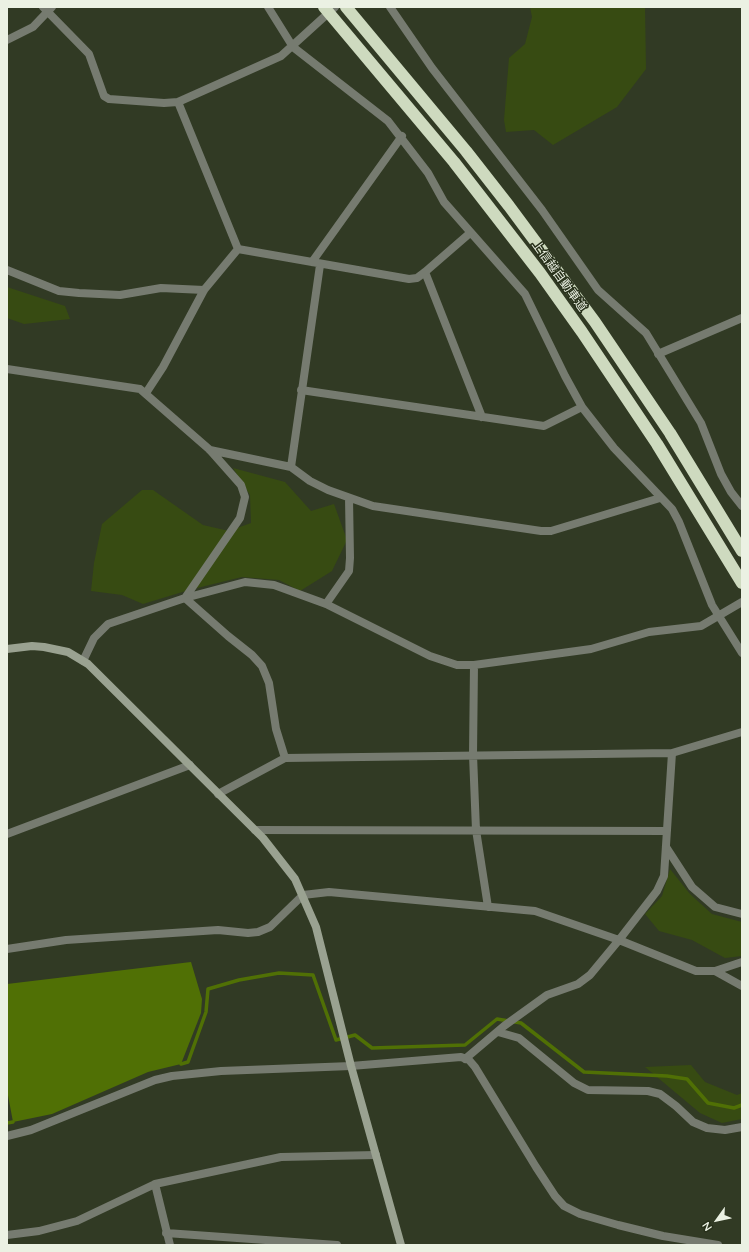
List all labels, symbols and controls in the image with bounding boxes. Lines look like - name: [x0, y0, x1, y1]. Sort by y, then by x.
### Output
- street label: 上信越自動車道: [528, 238, 590, 314]
- north arrow: [697, 1200, 737, 1240]
- text: N: [699, 1219, 715, 1234]

